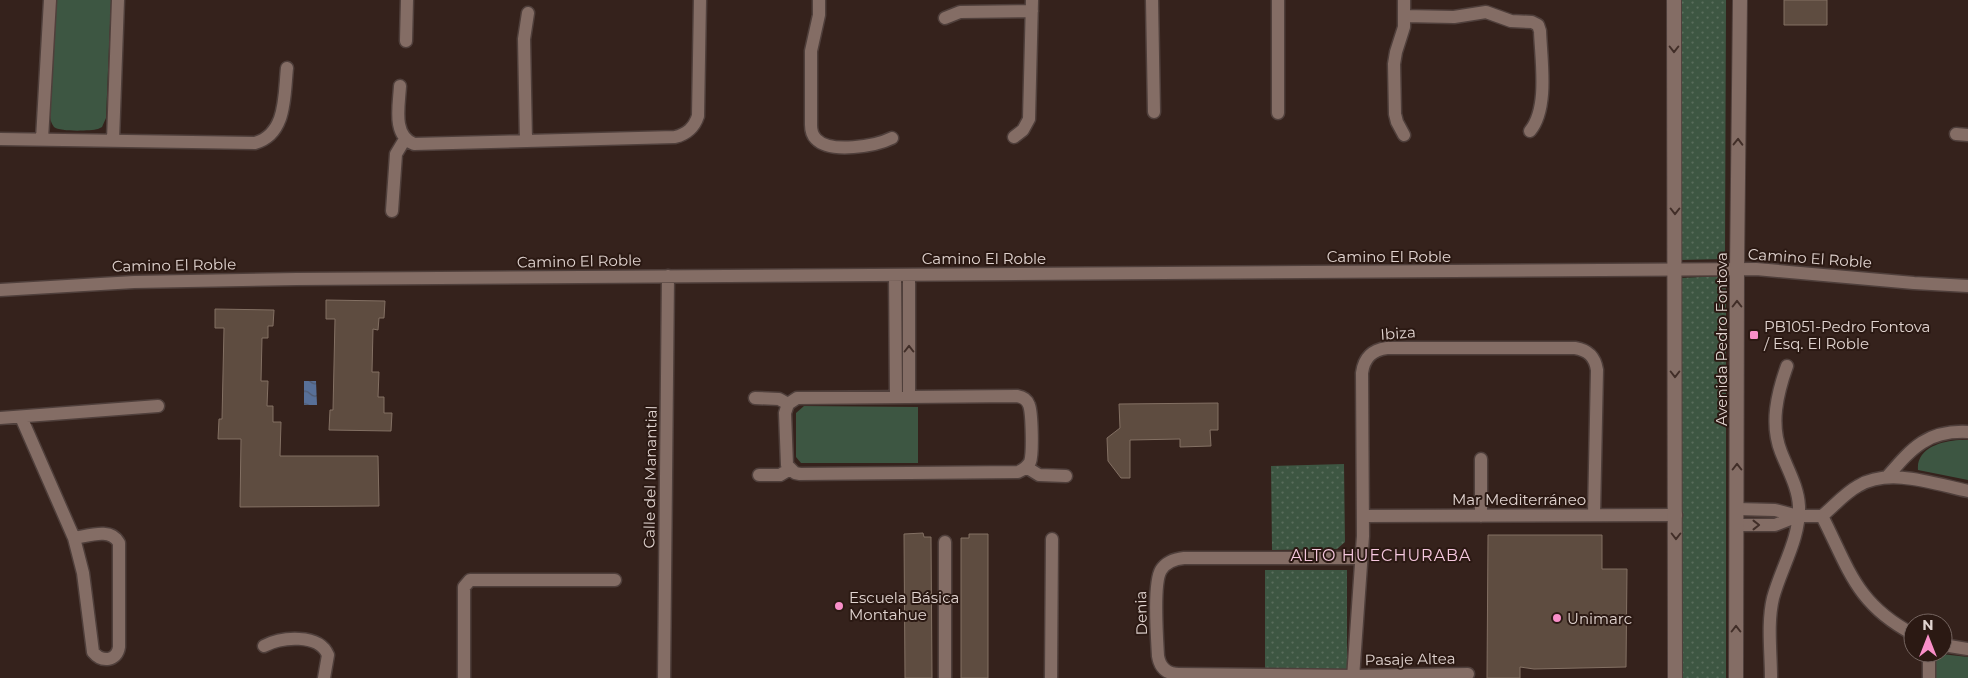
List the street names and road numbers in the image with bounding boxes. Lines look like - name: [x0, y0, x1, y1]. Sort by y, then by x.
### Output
- street label: Camino El Roble: [1747, 244, 1873, 272]
- street label: Camino El Roble: [1327, 247, 1451, 266]
- street label: Camino El Roble: [922, 249, 1046, 268]
- street label: Camino El Roble: [517, 250, 641, 272]
- street label: Avenida Pedro Fontova: [1712, 252, 1731, 426]
- street label: Camino El Roble: [112, 254, 236, 276]
- street label: Ibiza: [1380, 322, 1416, 344]
- street label: Calle del Manantial: [639, 405, 661, 549]
- street label: Mar Mediterráneo: [1452, 490, 1586, 509]
- street label: Denia: [1131, 591, 1151, 635]
- street label: Pasaje Altea: [1364, 649, 1456, 669]

